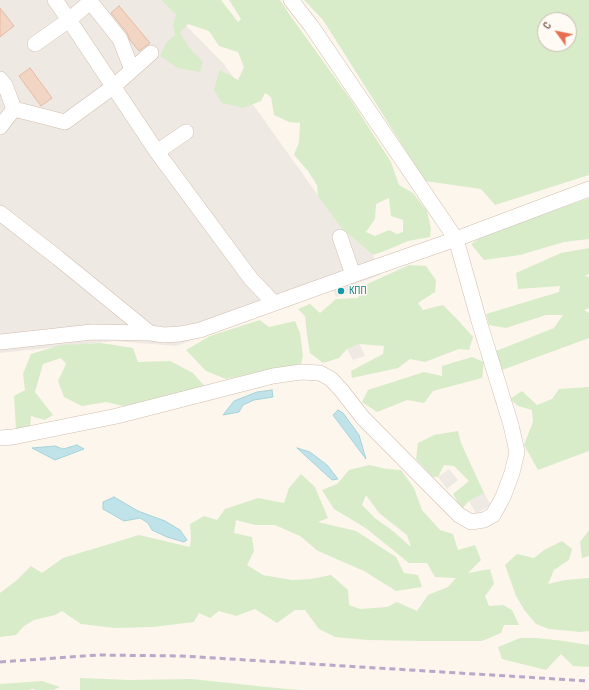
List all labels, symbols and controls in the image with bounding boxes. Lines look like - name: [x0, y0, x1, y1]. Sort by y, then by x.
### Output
- north arrow: [537, 12, 577, 52]
- text: С: [540, 20, 554, 32]
- place label: КПП: [349, 284, 367, 298]
- marker: КПП: [336, 286, 346, 296]

